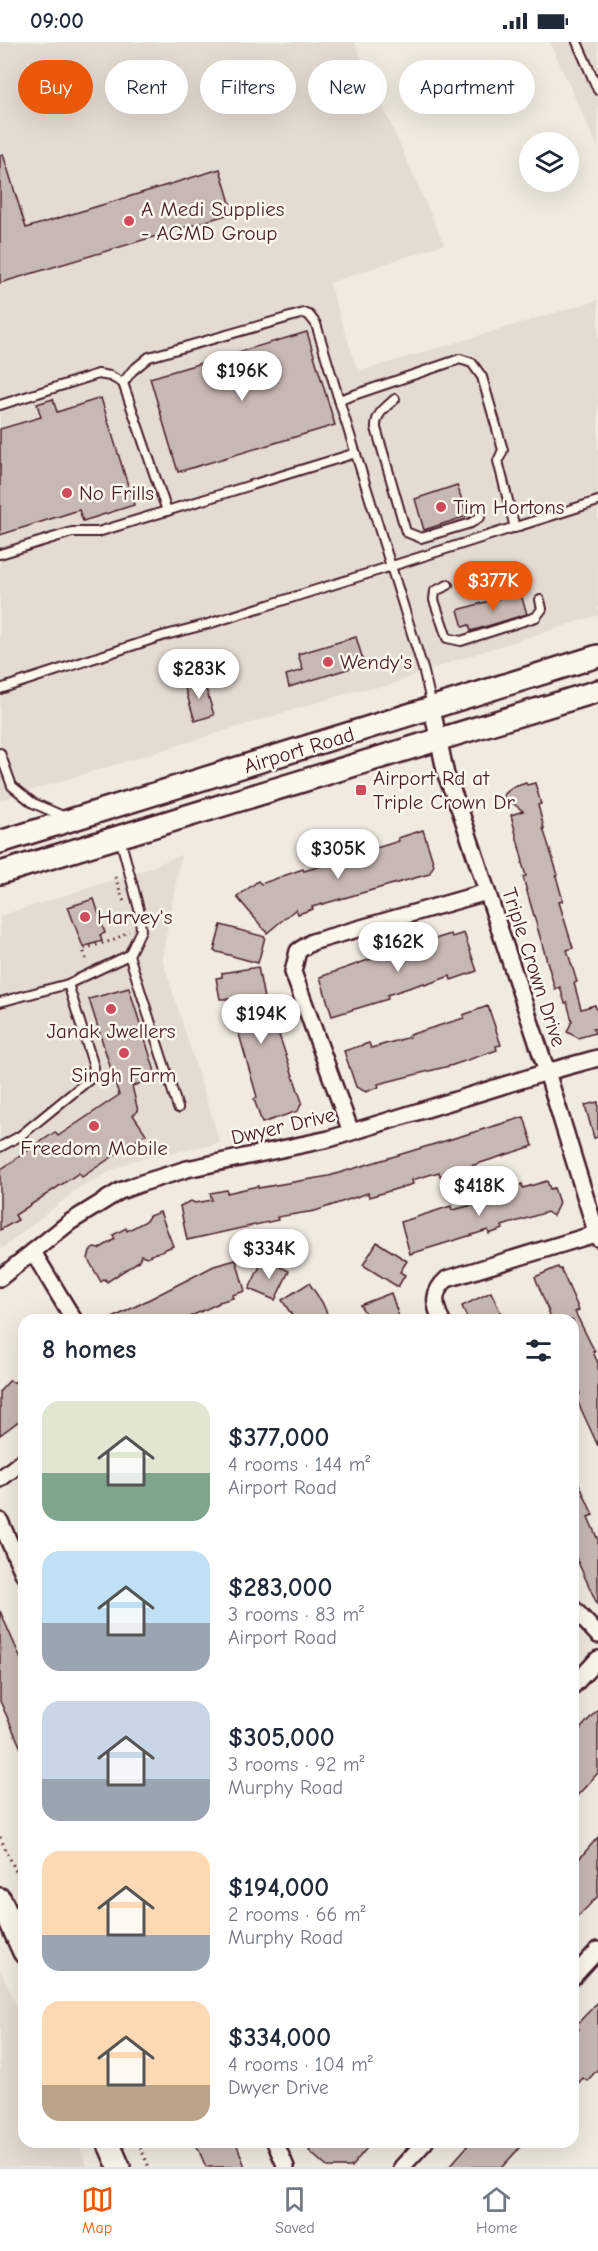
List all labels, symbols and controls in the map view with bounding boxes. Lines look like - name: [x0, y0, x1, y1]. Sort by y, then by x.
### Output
- text: 09:00: [30, 8, 84, 34]
- chip: Buy: [18, 60, 93, 114]
- chip: Rent: [105, 60, 188, 114]
- chip: Filters: [200, 60, 296, 114]
- chip: New: [308, 60, 387, 114]
- chip: Apartment: [399, 60, 535, 114]
- map controls: [519, 132, 579, 192]
- button: layers: [519, 132, 579, 192]
- place label: A Medi Supplies - AGMD Group: [141, 197, 285, 245]
- marker: A Medi Supplies - AGMD Group: [122, 214, 136, 228]
- pin: $196K: [200, 351, 284, 402]
- text: $196K: [216, 359, 268, 382]
- place label: No Frills: [79, 481, 154, 505]
- marker: No Frills: [60, 486, 74, 500]
- place label: Tim Hortons: [453, 495, 565, 519]
- marker: Tim Hortons: [434, 500, 448, 514]
- pin: $377K: [451, 561, 535, 612]
- text: $377K: [467, 569, 519, 592]
- pin: $283K: [157, 649, 241, 700]
- place label: Wendy's: [340, 650, 412, 674]
- marker: Wendy's: [321, 655, 335, 669]
- text: $283K: [172, 657, 226, 680]
- street label: Airport Road: [241, 722, 357, 778]
- place label: Airport Rd at Triple Crown Dr: [373, 766, 516, 814]
- marker: Airport Rd at Triple Crown Dr: [354, 783, 368, 797]
- pin: $305K: [296, 829, 380, 880]
- text: $305K: [310, 837, 366, 860]
- street label: Triple Crown Drive: [497, 885, 571, 1049]
- place label: Harvey's: [97, 905, 172, 929]
- marker: Harvey's: [78, 910, 92, 924]
- pin: $162K: [356, 922, 440, 973]
- text: $162K: [372, 930, 424, 953]
- pin: $194K: [219, 994, 303, 1045]
- marker: Janak Jwellers: [104, 1002, 118, 1016]
- text: $194K: [236, 1002, 287, 1025]
- place label: Janak Jwellers: [46, 1019, 176, 1043]
- marker: Singh Farm: [117, 1046, 131, 1060]
- place label: Singh Farm: [72, 1063, 176, 1087]
- street label: Dwyer Drive: [229, 1102, 337, 1150]
- marker: Freedom Mobile: [87, 1119, 101, 1133]
- place label: Freedom Mobile: [20, 1136, 168, 1160]
- pin: $418K: [437, 1166, 521, 1217]
- text: $418K: [454, 1174, 504, 1197]
- pin: $334K: [227, 1229, 311, 1280]
- text: $334K: [243, 1237, 295, 1260]
- icon: filters: [522, 1334, 555, 1367]
- text: 8 homes: [42, 1335, 136, 1365]
- text: $377,000: [228, 1423, 329, 1453]
- icon: home: [90, 1425, 162, 1497]
- text: 4 rooms · 144 m²: [228, 1453, 370, 1476]
- text: Airport Road: [228, 1476, 337, 1499]
- text: $283,000: [228, 1573, 332, 1603]
- icon: home: [90, 1575, 162, 1647]
- text: 3 rooms · 83 m²: [228, 1603, 364, 1626]
- text: Airport Road: [228, 1626, 337, 1649]
- text: $305,000: [228, 1723, 335, 1753]
- icon: home: [90, 1725, 162, 1797]
- text: 3 rooms · 92 m²: [228, 1753, 365, 1776]
- text: Murphy Road: [228, 1776, 343, 1799]
- text: $194,000: [228, 1873, 329, 1903]
- icon: home: [90, 1875, 162, 1947]
- text: 2 rooms · 66 m²: [228, 1903, 366, 1926]
- text: Murphy Road: [228, 1926, 343, 1949]
- text: $334,000: [228, 2023, 331, 2053]
- icon: home: [90, 2025, 162, 2097]
- text: 4 rooms · 104 m²: [228, 2053, 373, 2076]
- text: Dwyer Drive: [228, 2076, 329, 2099]
- tab: Map: [81, 2183, 114, 2237]
- tab: Saved: [275, 2183, 315, 2237]
- tab: Home: [476, 2183, 517, 2237]

